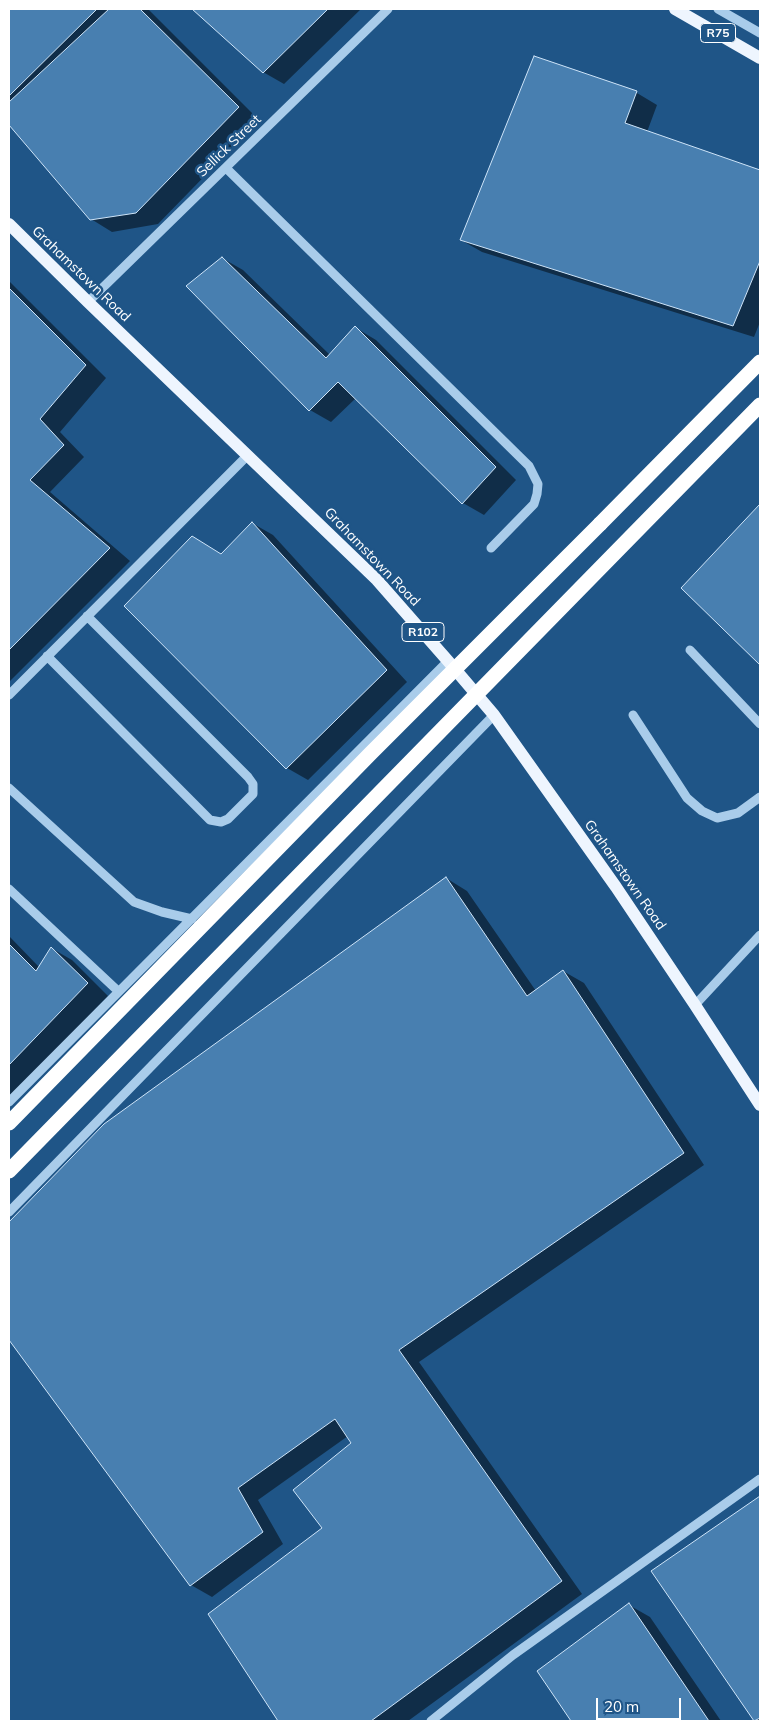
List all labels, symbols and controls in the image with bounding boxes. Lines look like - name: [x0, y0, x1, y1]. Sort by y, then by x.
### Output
- road number: R75: [700, 23, 736, 42]
- street label: Sellick Street: [193, 111, 265, 181]
- street label: Grahamstown Road: [28, 223, 134, 325]
- street label: Grahamstown Road: [321, 504, 423, 610]
- road number: R102: [402, 622, 444, 642]
- street label: Grahamstown Road: [581, 817, 669, 933]
- scale bar: [599, 1688, 684, 1720]
- text: 20 m: [604, 1697, 639, 1716]

